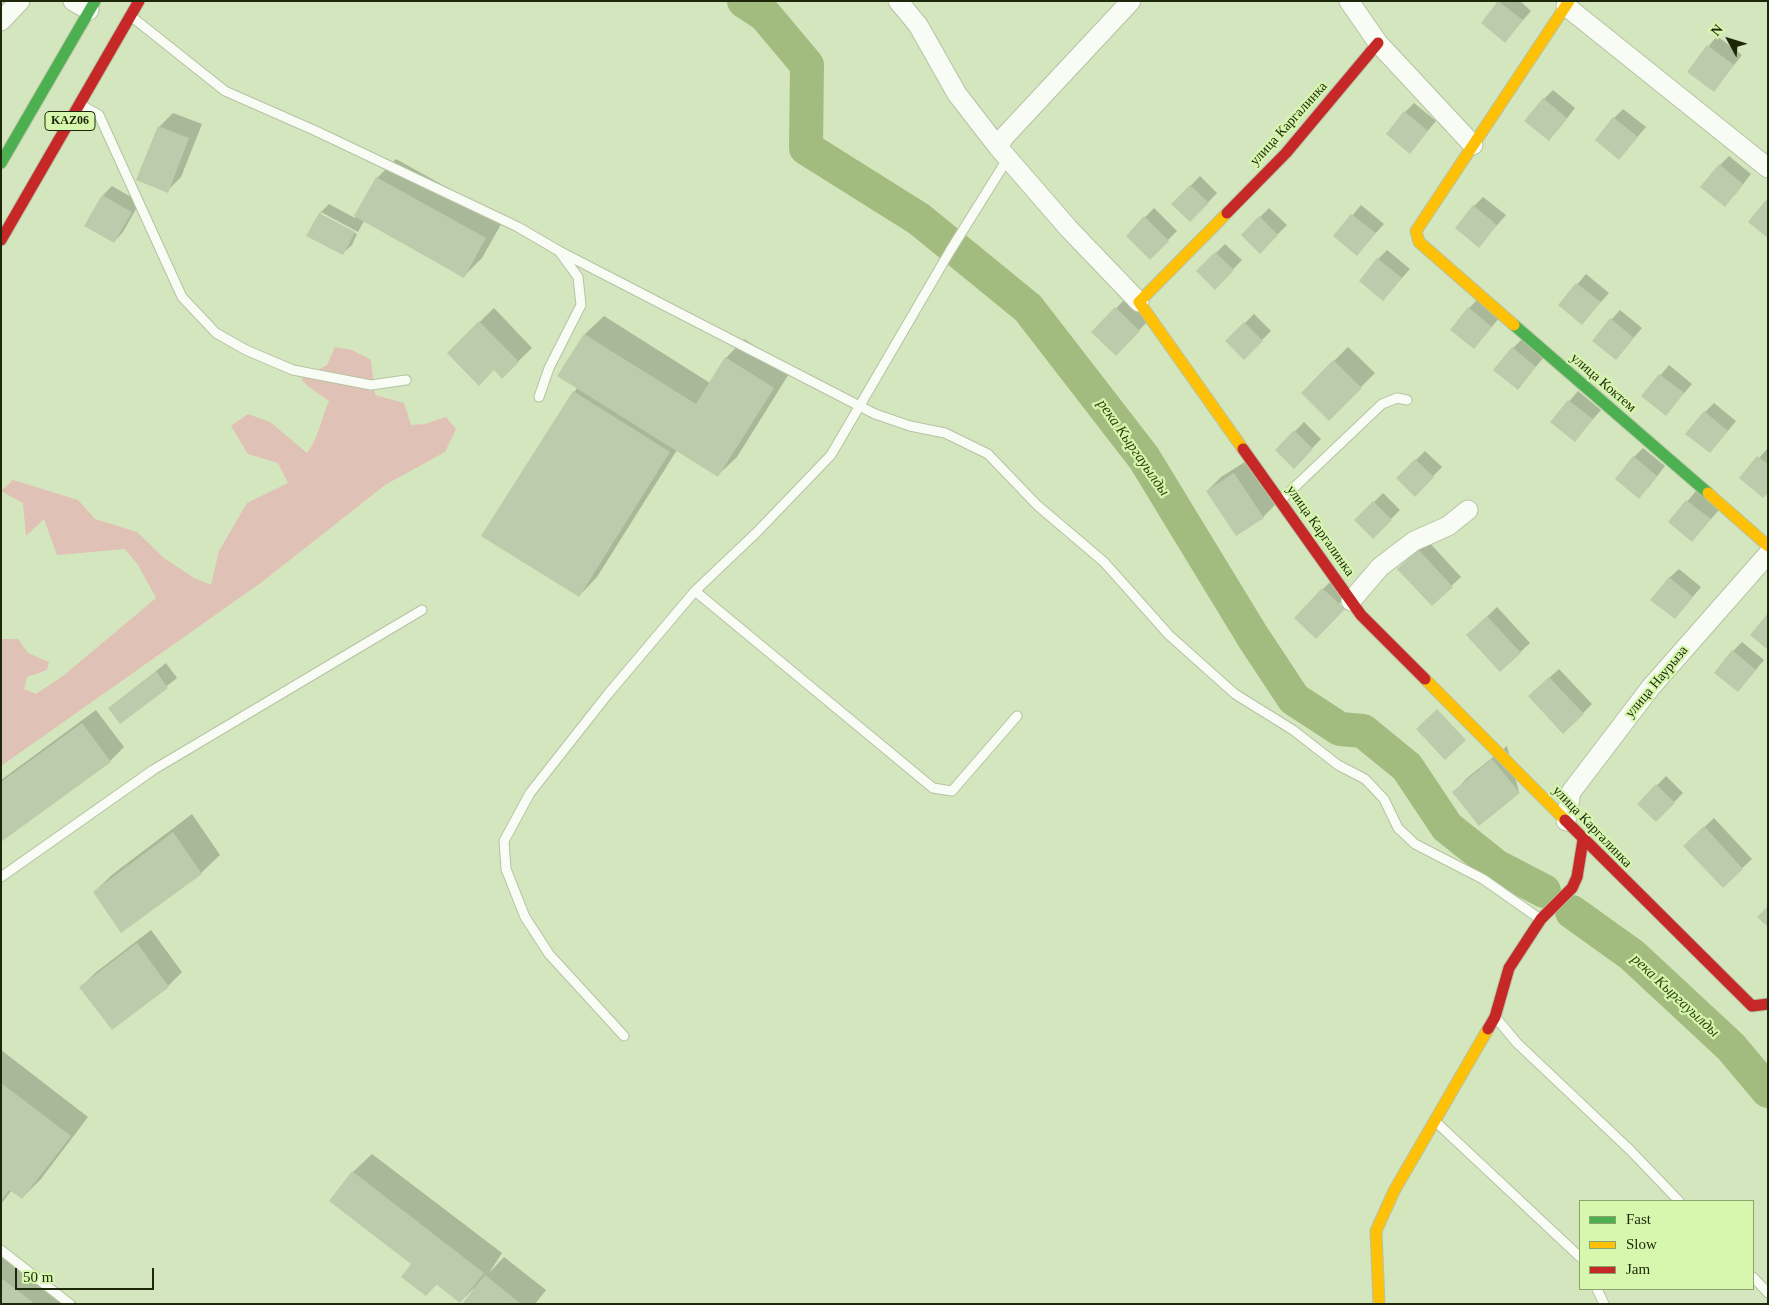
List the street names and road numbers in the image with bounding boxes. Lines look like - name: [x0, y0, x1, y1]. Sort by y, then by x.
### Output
- street label: улица Каргалинка: [1247, 79, 1331, 169]
- road number: KАZ06: [45, 112, 95, 130]
- street label: улица Коктем: [1567, 350, 1639, 416]
- street label: улица Каргалинка: [1282, 482, 1358, 580]
- street label: улица Наурыза: [1622, 643, 1692, 721]
- street label: улица Каргалинка: [1549, 783, 1635, 871]

